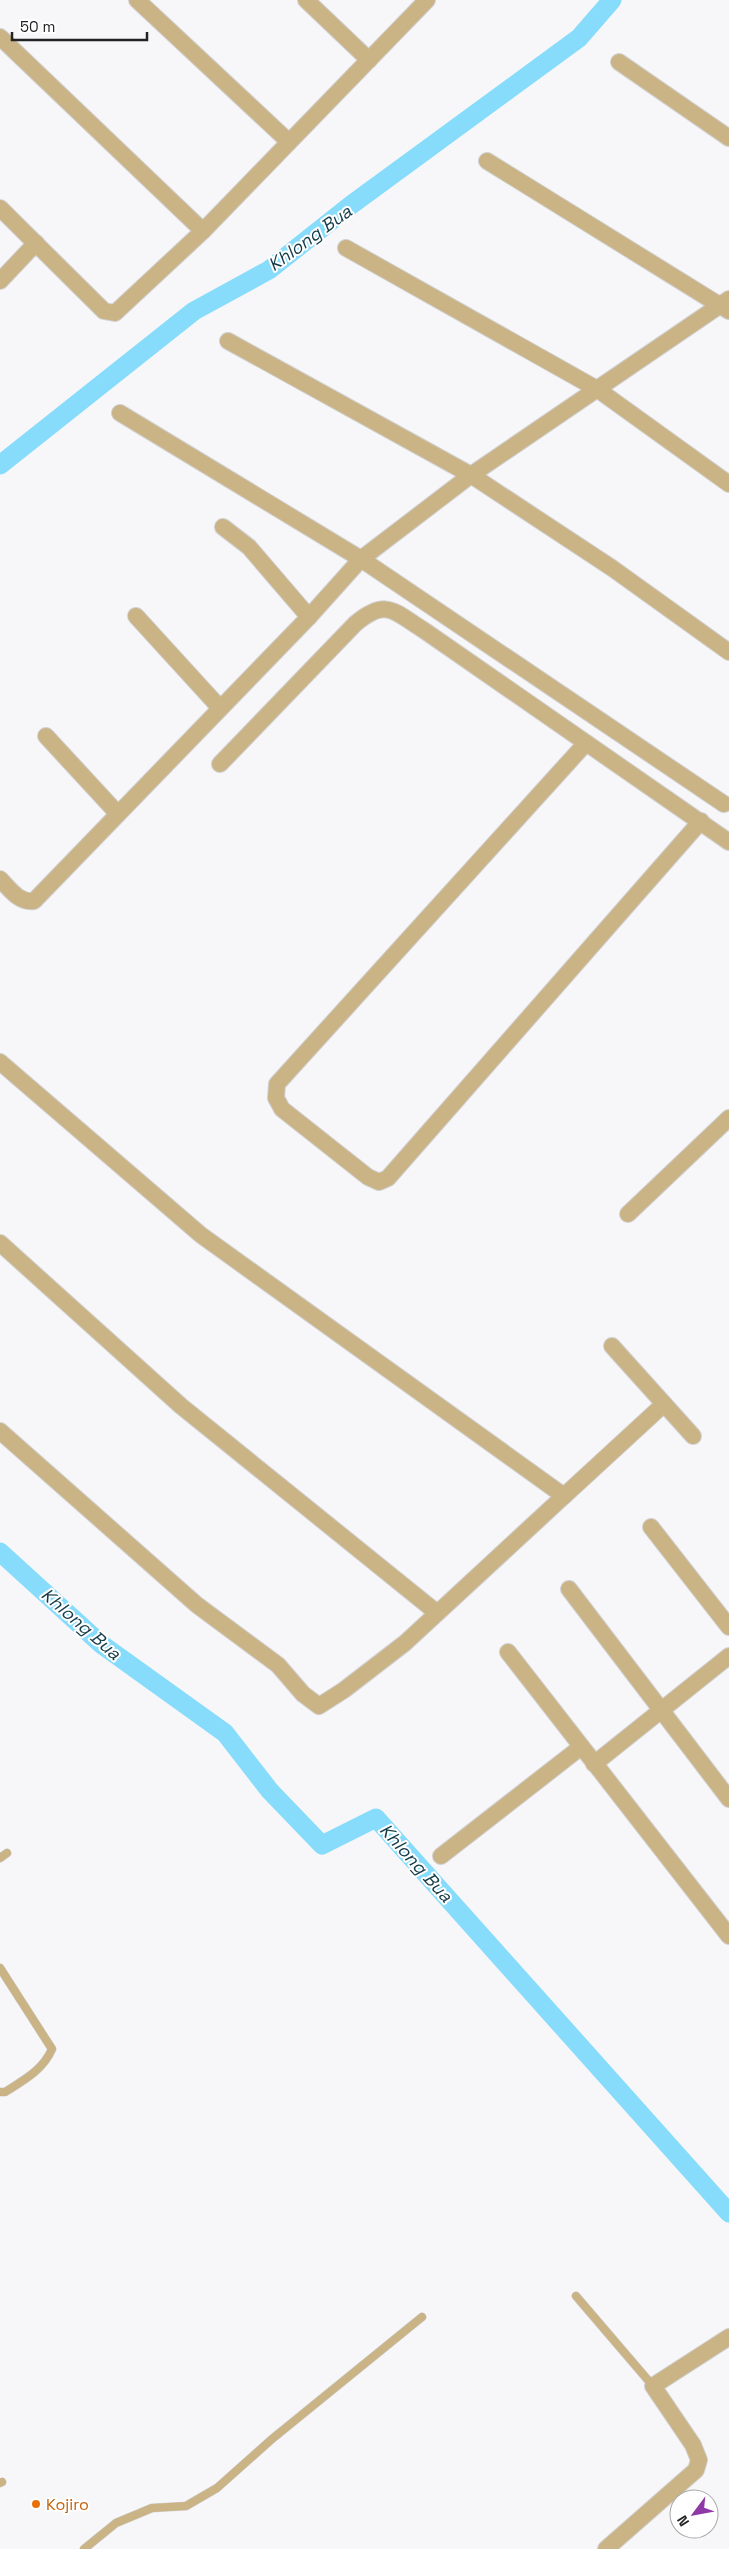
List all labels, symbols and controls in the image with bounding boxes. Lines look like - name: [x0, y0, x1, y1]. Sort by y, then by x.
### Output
- scale bar: [12, 10, 148, 42]
- text: 50 m: [20, 17, 55, 36]
- water label: Khlong Bua: [263, 199, 357, 276]
- water label: Khlong Bua: [37, 1583, 126, 1665]
- water label: Khlong Bua: [375, 1819, 458, 1907]
- north arrow: [669, 2489, 719, 2539]
- place label: Kojiro: [46, 2494, 89, 2515]
- marker: Kojiro: [30, 2498, 42, 2510]
- text: N: [673, 2512, 693, 2530]

